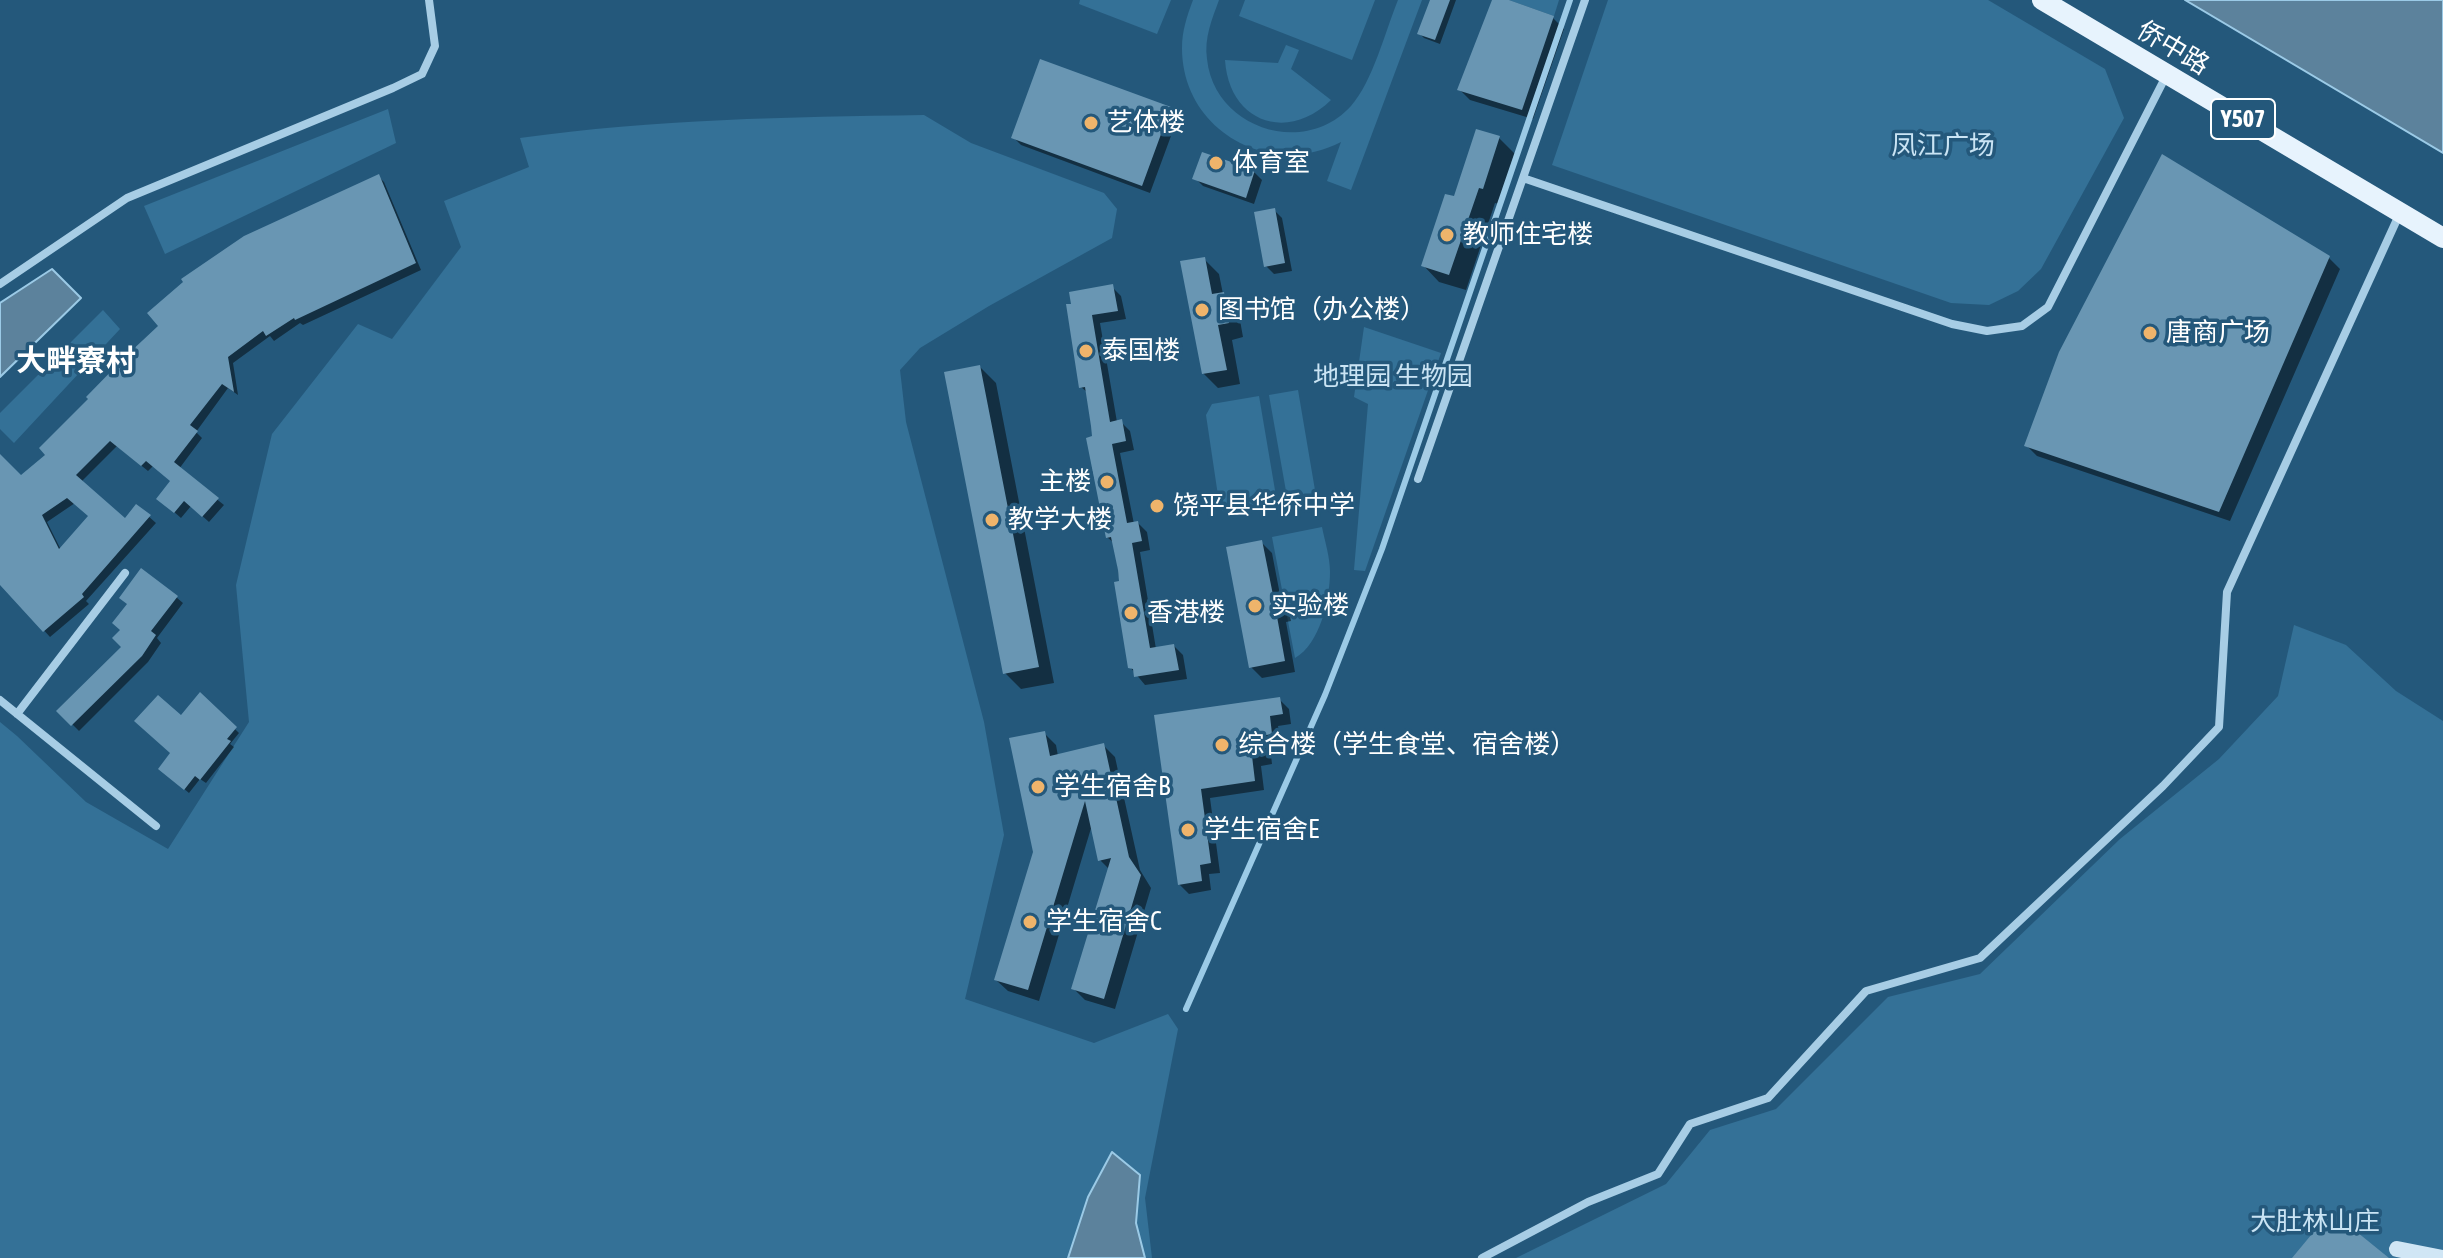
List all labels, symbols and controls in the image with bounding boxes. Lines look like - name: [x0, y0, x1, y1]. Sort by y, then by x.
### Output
- street label: 侨中路: [2132, 15, 2214, 81]
- road number: Y507: [2211, 99, 2275, 139]
- place label: 艺体楼: [1107, 107, 1185, 139]
- marker: 艺体楼: [1082, 114, 1100, 132]
- park label: 凤江广场: [1891, 130, 1995, 162]
- place label: 体育室: [1232, 147, 1310, 179]
- marker: 体育室: [1207, 154, 1225, 172]
- place label: 教师住宅楼: [1463, 219, 1593, 251]
- marker: 教师住宅楼: [1438, 226, 1456, 244]
- place label: 图书馆（办公楼）: [1218, 294, 1426, 326]
- marker: 图书馆（办公楼）: [1193, 301, 1211, 319]
- place label: 唐商广场: [2166, 317, 2270, 349]
- marker: 唐商广场: [2141, 324, 2159, 342]
- place label: 泰国楼: [1102, 335, 1180, 367]
- marker: 泰国楼: [1077, 342, 1095, 360]
- district label: 大畔寮村: [16, 344, 136, 380]
- park label: 地理园 生物园: [1313, 361, 1473, 393]
- place label: 主楼: [1039, 466, 1091, 498]
- marker: 主楼: [1098, 473, 1116, 491]
- place label: 饶平县华侨中学: [1173, 490, 1355, 522]
- marker: 饶平县华侨中学: [1148, 497, 1166, 515]
- place label: 教学大楼: [1008, 504, 1112, 536]
- marker: 教学大楼: [983, 511, 1001, 529]
- place label: 实验楼: [1271, 590, 1349, 622]
- place label: 香港楼: [1147, 597, 1225, 629]
- marker: 实验楼: [1246, 597, 1264, 615]
- marker: 香港楼: [1122, 604, 1140, 622]
- place label: 综合楼（学生食堂、宿舍楼）: [1238, 729, 1576, 761]
- marker: 综合楼（学生食堂、宿舍楼）: [1213, 736, 1231, 754]
- place label: 学生宿舍B: [1054, 771, 1170, 803]
- marker: 学生宿舍B: [1029, 778, 1047, 796]
- place label: 学生宿舍E: [1204, 814, 1319, 846]
- marker: 学生宿舍E: [1179, 821, 1197, 839]
- place label: 学生宿舍C: [1046, 906, 1162, 938]
- marker: 学生宿舍C: [1021, 913, 1039, 931]
- park label: 大肚林山庄: [2250, 1206, 2380, 1238]

